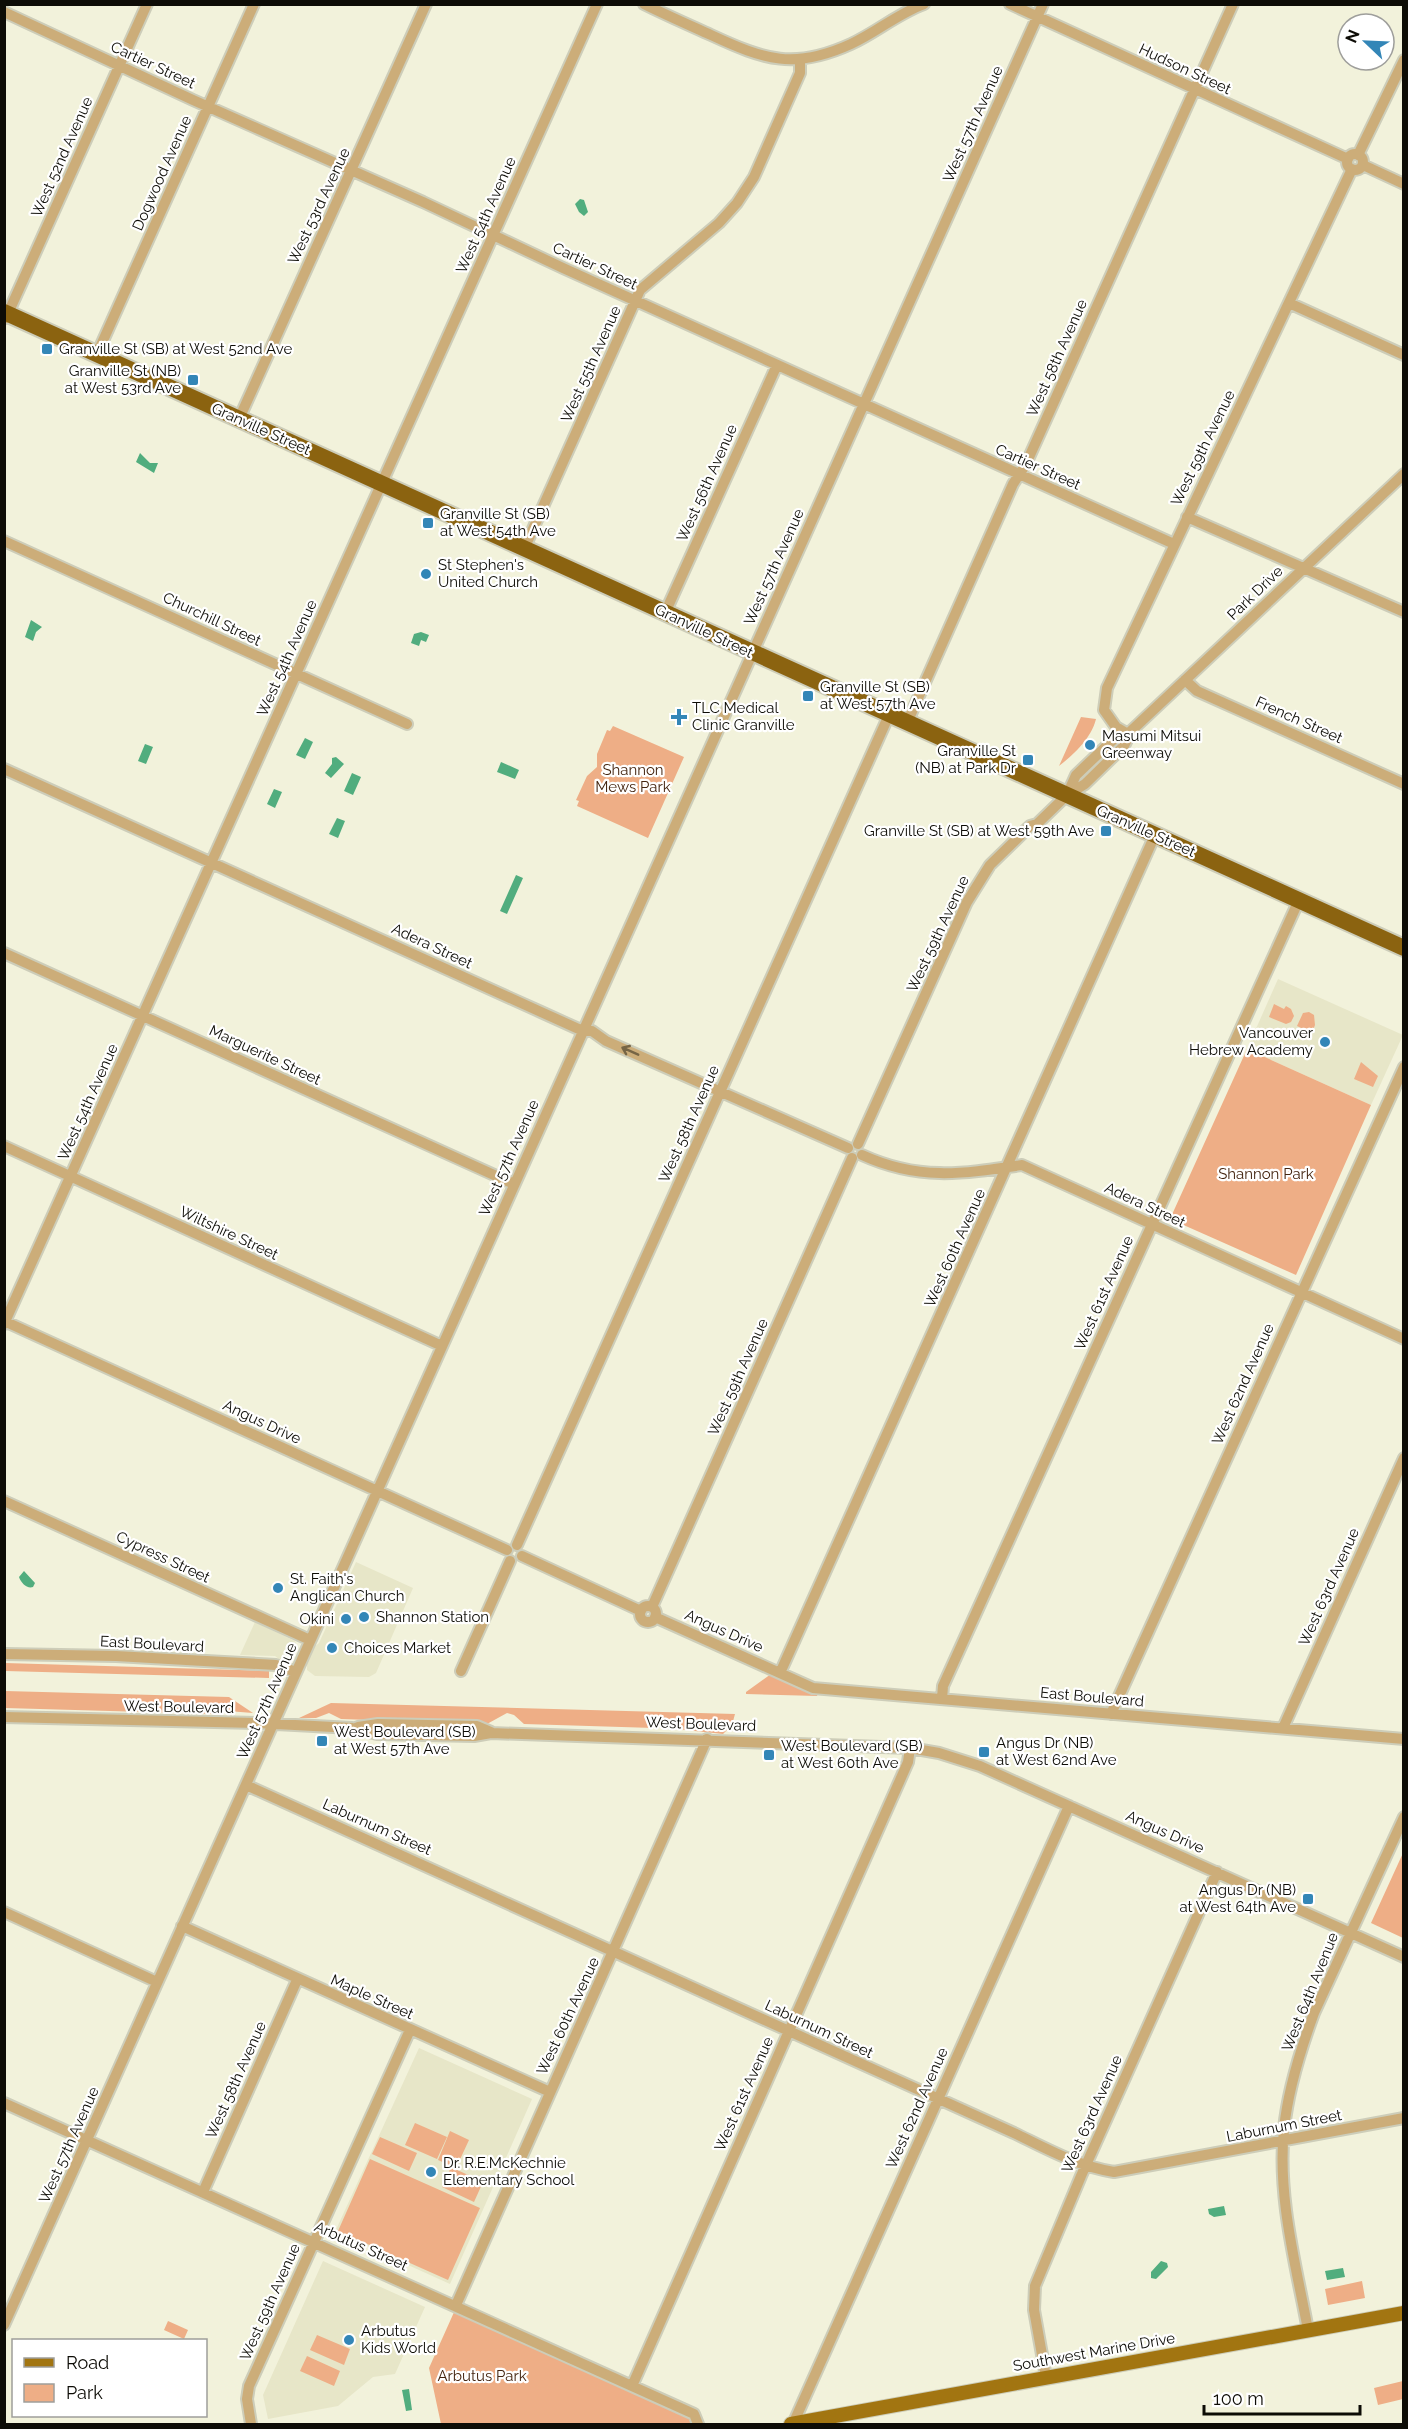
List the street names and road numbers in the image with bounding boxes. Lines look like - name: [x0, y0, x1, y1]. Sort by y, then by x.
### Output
- street label: Cartier Street: [108, 38, 198, 92]
- street label: Hudson Street: [1136, 40, 1234, 98]
- street label: West 57th Avenue: [939, 63, 1007, 185]
- street label: West 52nd Avenue: [27, 94, 97, 220]
- street label: Dogwood Avenue: [129, 113, 196, 233]
- street label: West 53rd Avenue: [284, 145, 354, 267]
- street label: West 54th Avenue: [452, 154, 520, 276]
- street label: Cartier Street: [550, 239, 640, 293]
- street label: West 58th Avenue: [1023, 296, 1091, 419]
- street label: West 55th Avenue: [557, 303, 625, 425]
- street label: West 59th Avenue: [1167, 387, 1239, 509]
- street label: Granville Street: [209, 399, 313, 459]
- street label: West 56th Avenue: [673, 421, 741, 544]
- street label: Cartier Street: [993, 440, 1083, 494]
- street label: West 57th Avenue: [740, 506, 808, 628]
- street label: Park Drive: [1223, 562, 1287, 624]
- street label: Churchill Street: [160, 588, 264, 650]
- street label: West 54th Avenue: [253, 597, 321, 719]
- street label: Granville Street: [652, 600, 756, 662]
- street label: French Street: [1253, 693, 1345, 747]
- street label: Granville Street: [1094, 801, 1198, 861]
- street label: West 59th Avenue: [903, 873, 973, 995]
- street label: Adera Street: [389, 919, 475, 973]
- street label: Marguerite Street: [206, 1021, 324, 1089]
- street label: West 54th Avenue: [54, 1041, 122, 1163]
- street label: West 58th Avenue: [655, 1062, 723, 1185]
- street label: West 57th Avenue: [475, 1097, 543, 1219]
- street label: Adera Street: [1102, 1178, 1188, 1232]
- street label: West 60th Avenue: [921, 1186, 989, 1310]
- street label: Wiltshire Street: [177, 1202, 281, 1264]
- street label: West 61st Avenue: [1071, 1233, 1137, 1353]
- street label: West 59th Avenue: [704, 1315, 772, 1438]
- street label: West 62nd Avenue: [1208, 1321, 1278, 1447]
- street label: Angus Drive: [220, 1396, 304, 1448]
- street label: West 63rd Avenue: [1295, 1525, 1363, 1649]
- street label: Cypress Street: [113, 1527, 213, 1587]
- street label: Angus Drive: [682, 1606, 766, 1656]
- street label: East Boulevard: [99, 1632, 205, 1656]
- street label: West 57th Avenue: [233, 1640, 301, 1762]
- street label: East Boulevard: [1039, 1683, 1145, 1711]
- street label: West Boulevard: [124, 1697, 234, 1717]
- street label: West Boulevard: [645, 1713, 757, 1735]
- street label: Laburnum Street: [320, 1795, 434, 1859]
- street label: Angus Drive: [1123, 1807, 1207, 1857]
- street label: West 64th Avenue: [1278, 1930, 1342, 2054]
- street label: West 60th Avenue: [533, 1954, 603, 2078]
- street label: Maple Street: [328, 1971, 416, 2023]
- street label: Laburnum Street: [762, 1996, 876, 2062]
- street label: West 58th Avenue: [202, 2018, 270, 2141]
- street label: West 61st Avenue: [711, 2034, 777, 2154]
- street label: West 62nd Avenue: [882, 2045, 952, 2171]
- street label: West 63rd Avenue: [1058, 2052, 1126, 2176]
- street label: West 57th Avenue: [35, 2084, 103, 2206]
- street label: Laburnum Street: [1225, 2106, 1343, 2146]
- street label: Arbutus Street: [312, 2217, 410, 2275]
- street label: West 59th Avenue: [236, 2240, 304, 2363]
- street label: Southwest Marine Drive: [1012, 2329, 1177, 2375]

